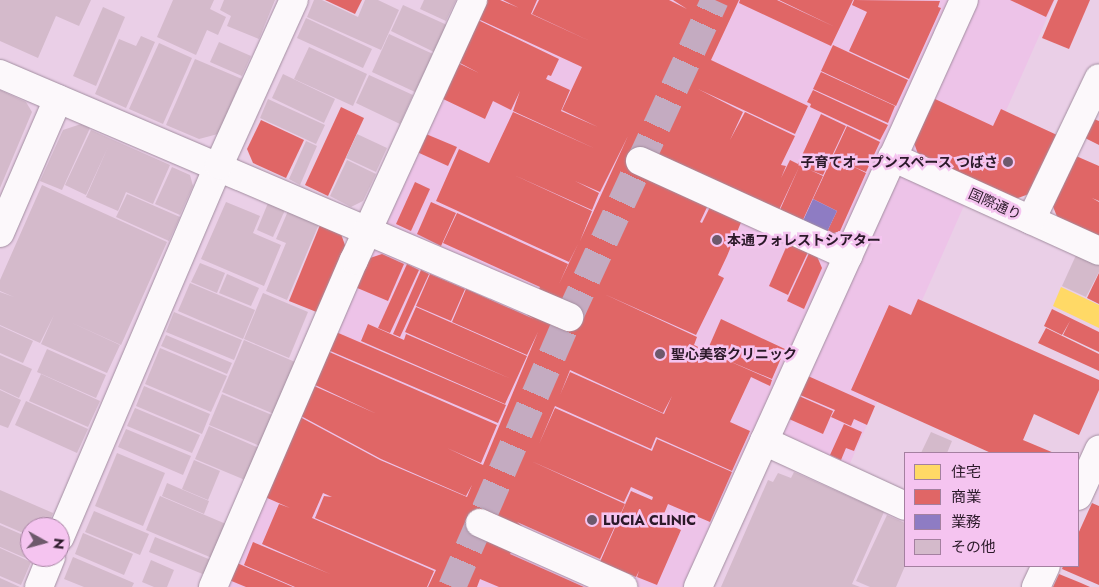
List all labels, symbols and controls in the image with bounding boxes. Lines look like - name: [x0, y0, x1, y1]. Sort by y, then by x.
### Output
- place label: 子育てオープンスペース つばさ: [798, 154, 998, 170]
- marker: 子育てオープンスペース つばさ: [1002, 156, 1014, 168]
- street label: 国際通り: [966, 185, 1024, 223]
- place label: 本通フォレストシアター: [727, 232, 881, 248]
- marker: 本通フォレストシアター: [711, 234, 723, 246]
- place label: 聖心美容クリニック: [671, 346, 797, 362]
- marker: 聖心美容クリニック: [653, 347, 667, 361]
- legend: [904, 452, 1079, 567]
- text: 住宅: [951, 461, 981, 483]
- text: 商業: [951, 486, 981, 508]
- text: 業務: [951, 511, 981, 533]
- place label: LUCIA CLINIC: [603, 512, 696, 528]
- marker: LUCIA CLINIC: [585, 513, 599, 527]
- north arrow: [20, 517, 70, 567]
- text: その他: [951, 536, 996, 558]
- text: N: [48, 537, 69, 550]

